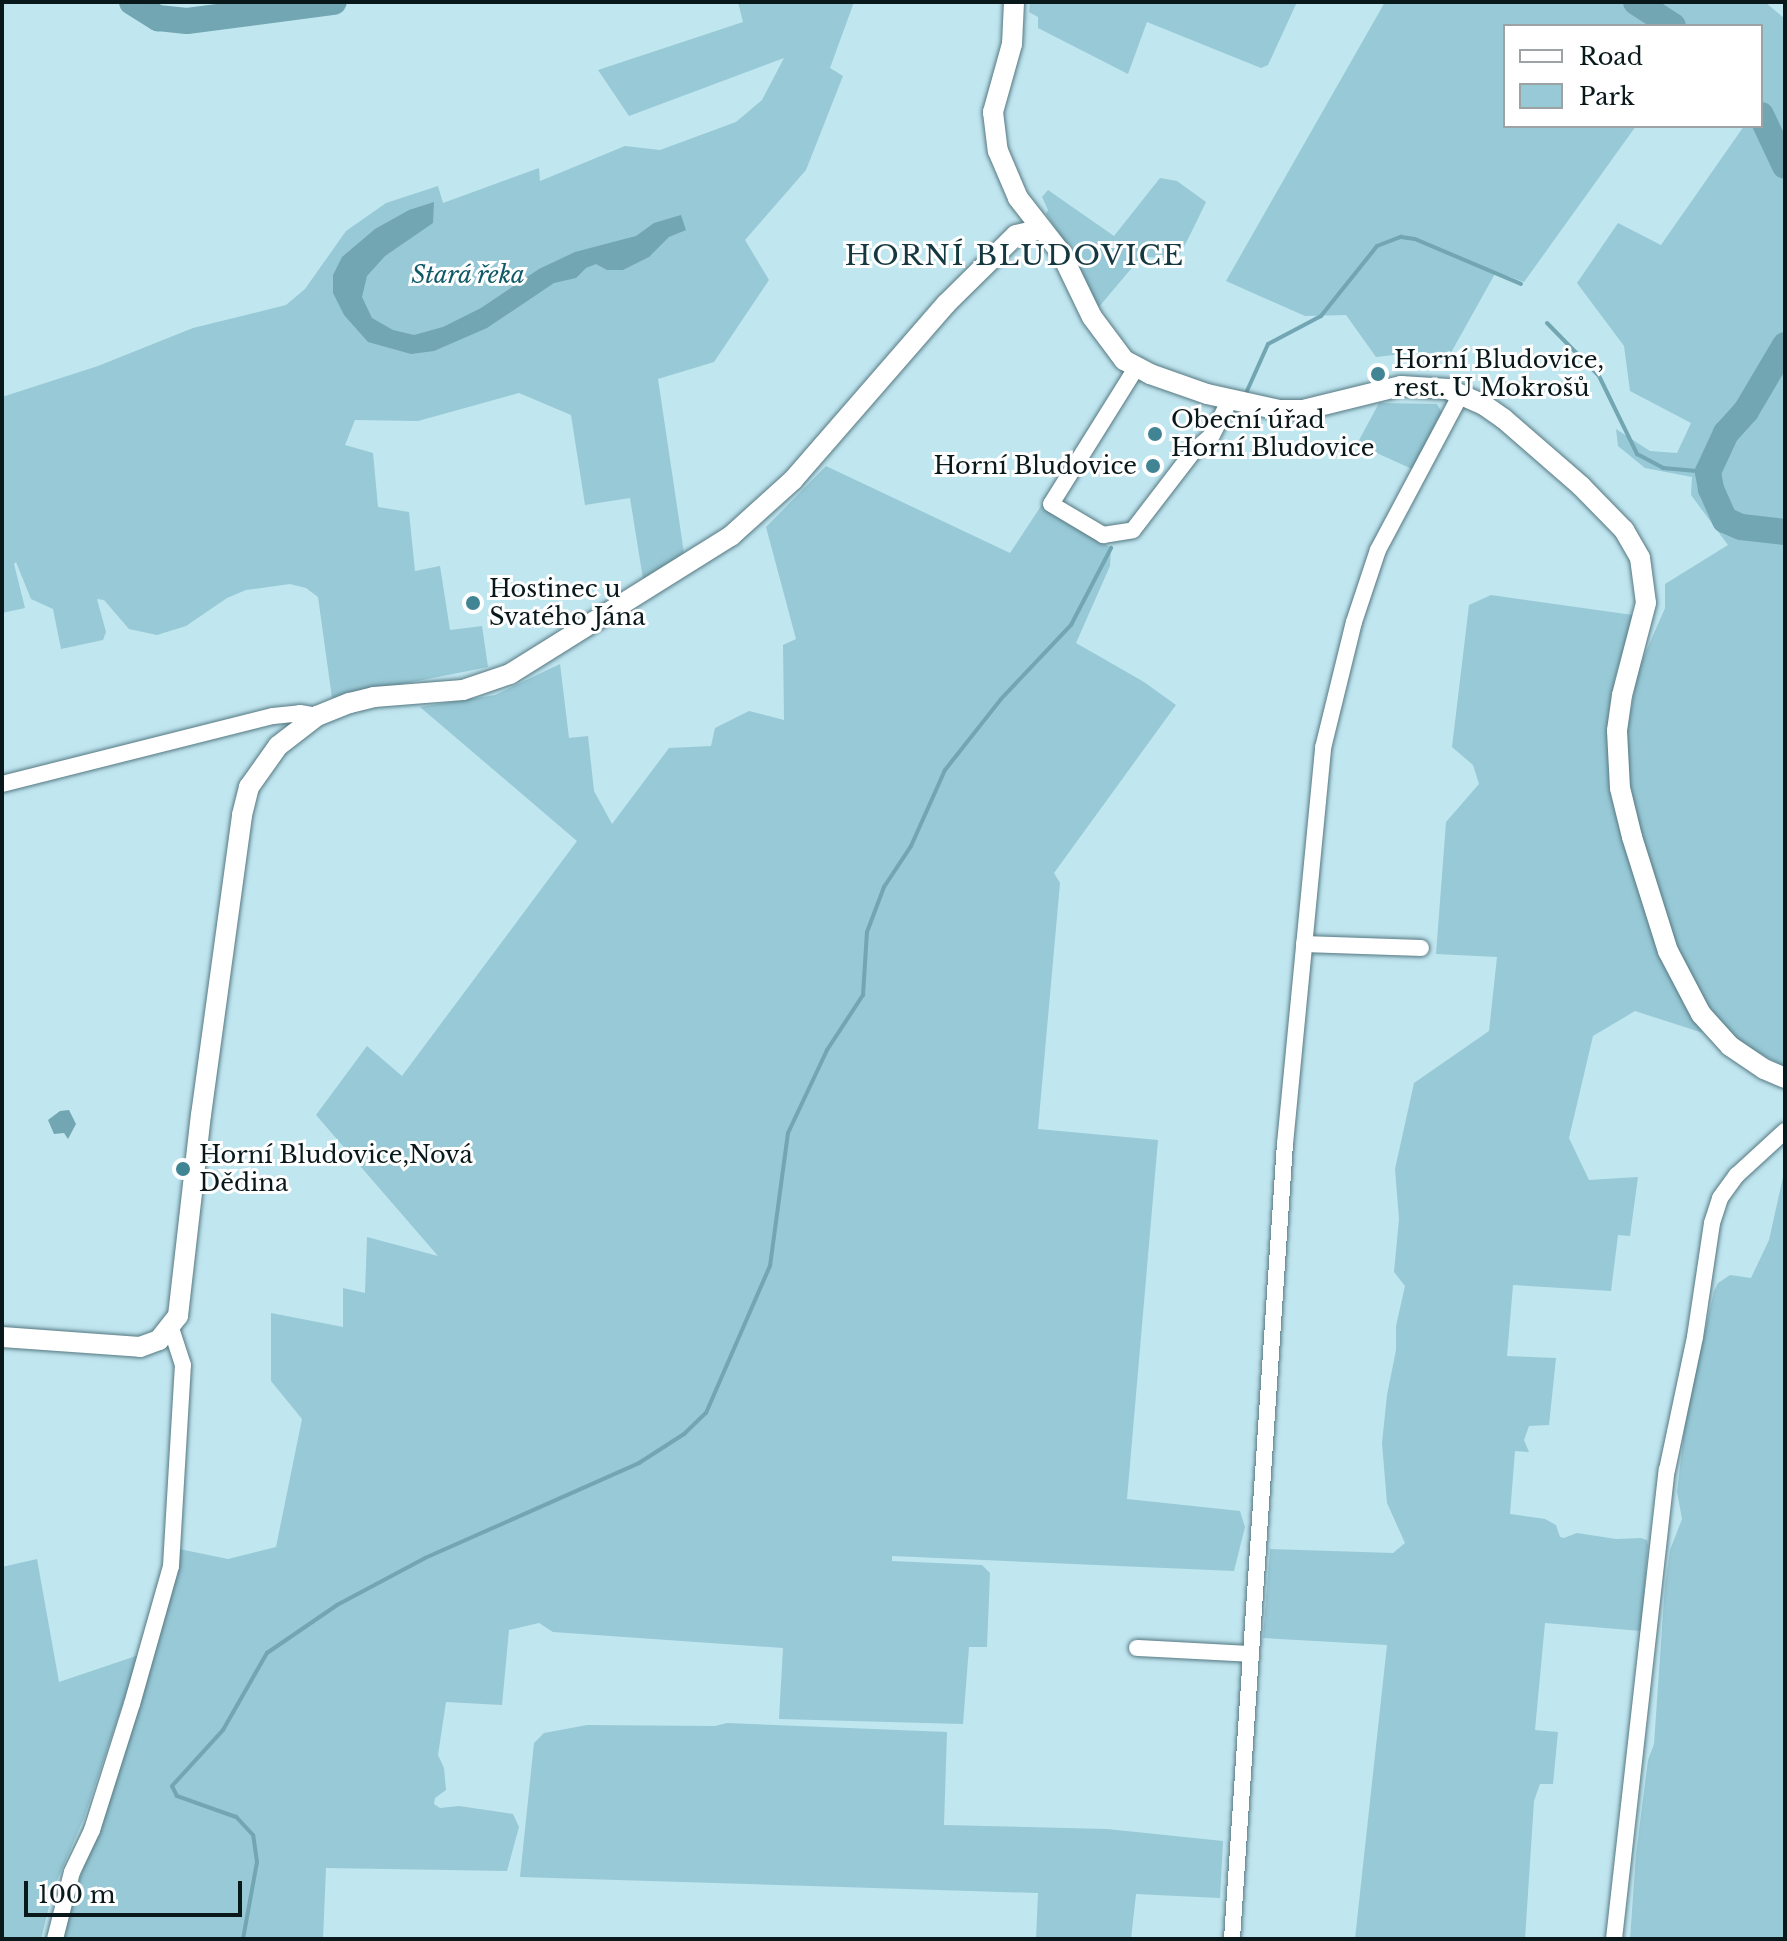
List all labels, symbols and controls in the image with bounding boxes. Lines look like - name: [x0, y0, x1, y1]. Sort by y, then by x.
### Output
- legend: [1503, 24, 1763, 128]
- text: Road: [1579, 42, 1643, 71]
- text: Park: [1579, 82, 1635, 111]
- district label: HORNÍ BLUDOVICE: [845, 239, 1185, 273]
- park label: Stará řeka: [411, 261, 525, 289]
- place label: Horní Bludovice, rest. U Mokrošů: [1394, 346, 1604, 402]
- marker: Horní Bludovice, rest. U Mokrošů: [1369, 365, 1387, 383]
- place label: Obecní úřad Horní Bludovice: [1171, 406, 1374, 462]
- marker: Obecní úřad Horní Bludovice: [1146, 425, 1164, 443]
- place label: Horní Bludovice: [934, 452, 1137, 480]
- marker: Horní Bludovice: [1144, 457, 1162, 475]
- place label: Hostinec u Svatého Jána: [489, 575, 645, 631]
- marker: Hostinec u Svatého Jána: [464, 594, 482, 612]
- place label: Horní Bludovice,Nová Dědina: [199, 1141, 473, 1197]
- marker: Horní Bludovice,Nová Dědina: [174, 1160, 192, 1178]
- scale bar: [28, 1865, 246, 1915]
- text: 100 m: [38, 1880, 116, 1909]

